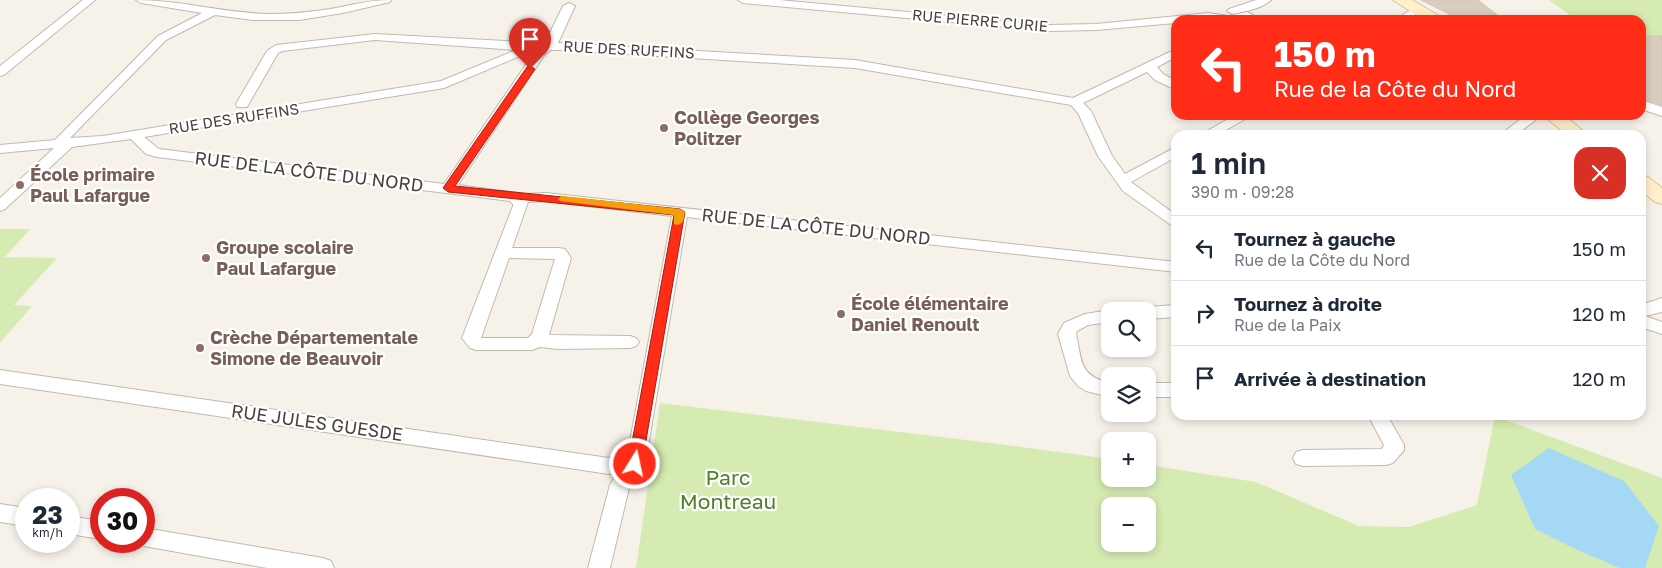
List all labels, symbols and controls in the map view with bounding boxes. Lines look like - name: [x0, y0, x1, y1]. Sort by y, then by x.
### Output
- street label: RUE PIERRE CURIE: [912, 5, 1049, 35]
- pin: [509, 18, 551, 69]
- icon: arrive: [516, 25, 544, 53]
- text: 150 m: [1274, 33, 1376, 75]
- icon: left: [1191, 35, 1256, 100]
- street label: RUE DES RUFFINS: [563, 37, 695, 61]
- text: Rue de la Côte du Nord: [1274, 75, 1516, 102]
- street label: RUE DES RUFFINS: [168, 99, 300, 137]
- place label: Collège Georges Politzer: [674, 106, 820, 149]
- marker: Collège Georges Politzer: [658, 122, 670, 134]
- text: 1 min: [1191, 145, 1266, 181]
- street label: RUE DE LA CÔTE DU NORD: [194, 146, 425, 196]
- button: close: [1574, 147, 1626, 199]
- place label: École primaire Paul Lafargue: [30, 163, 155, 206]
- marker: École primaire Paul Lafargue: [14, 179, 26, 191]
- text: 390 m · 09:28: [1191, 182, 1294, 202]
- street label: RUE DE LA CÔTE DU NORD: [701, 203, 932, 249]
- text: Tournez à gauche: [1234, 227, 1395, 250]
- icon: left: [1191, 234, 1219, 262]
- place label: Groupe scolaire Paul Lafargue: [216, 236, 354, 279]
- text: 150 m: [1572, 237, 1626, 260]
- text: Rue de la Côte du Nord: [1234, 250, 1410, 270]
- marker: Groupe scolaire Paul Lafargue: [200, 252, 212, 264]
- place label: École élémentaire Daniel Renoult: [851, 292, 1009, 335]
- text: Tournez à droite: [1234, 292, 1382, 315]
- icon: right: [1191, 299, 1219, 327]
- map controls: [1101, 302, 1156, 552]
- button: search: [1101, 302, 1156, 357]
- text: 120 m: [1572, 302, 1626, 325]
- marker: École élémentaire Daniel Renoult: [835, 308, 847, 320]
- text: Rue de la Paix: [1234, 315, 1341, 335]
- place label: Crèche Départementale Simone de Beauvoir: [210, 326, 419, 369]
- marker: Crèche Départementale Simone de Beauvoir: [194, 342, 206, 354]
- icon: arrive: [1191, 364, 1219, 392]
- button: layers: [1101, 367, 1156, 422]
- text: Arrivée à destination: [1234, 367, 1426, 390]
- text: 120 m: [1572, 367, 1626, 390]
- street label: RUE JULES GUESDE: [230, 399, 404, 445]
- button: +: [1101, 432, 1156, 487]
- position arrow: [608, 437, 660, 489]
- park label: Parc Montreau: [680, 464, 776, 514]
- speed limit sign: 30: [90, 488, 155, 553]
- button: −: [1101, 497, 1156, 552]
- text: 23: [32, 499, 63, 530]
- text: km/h: [32, 525, 63, 540]

